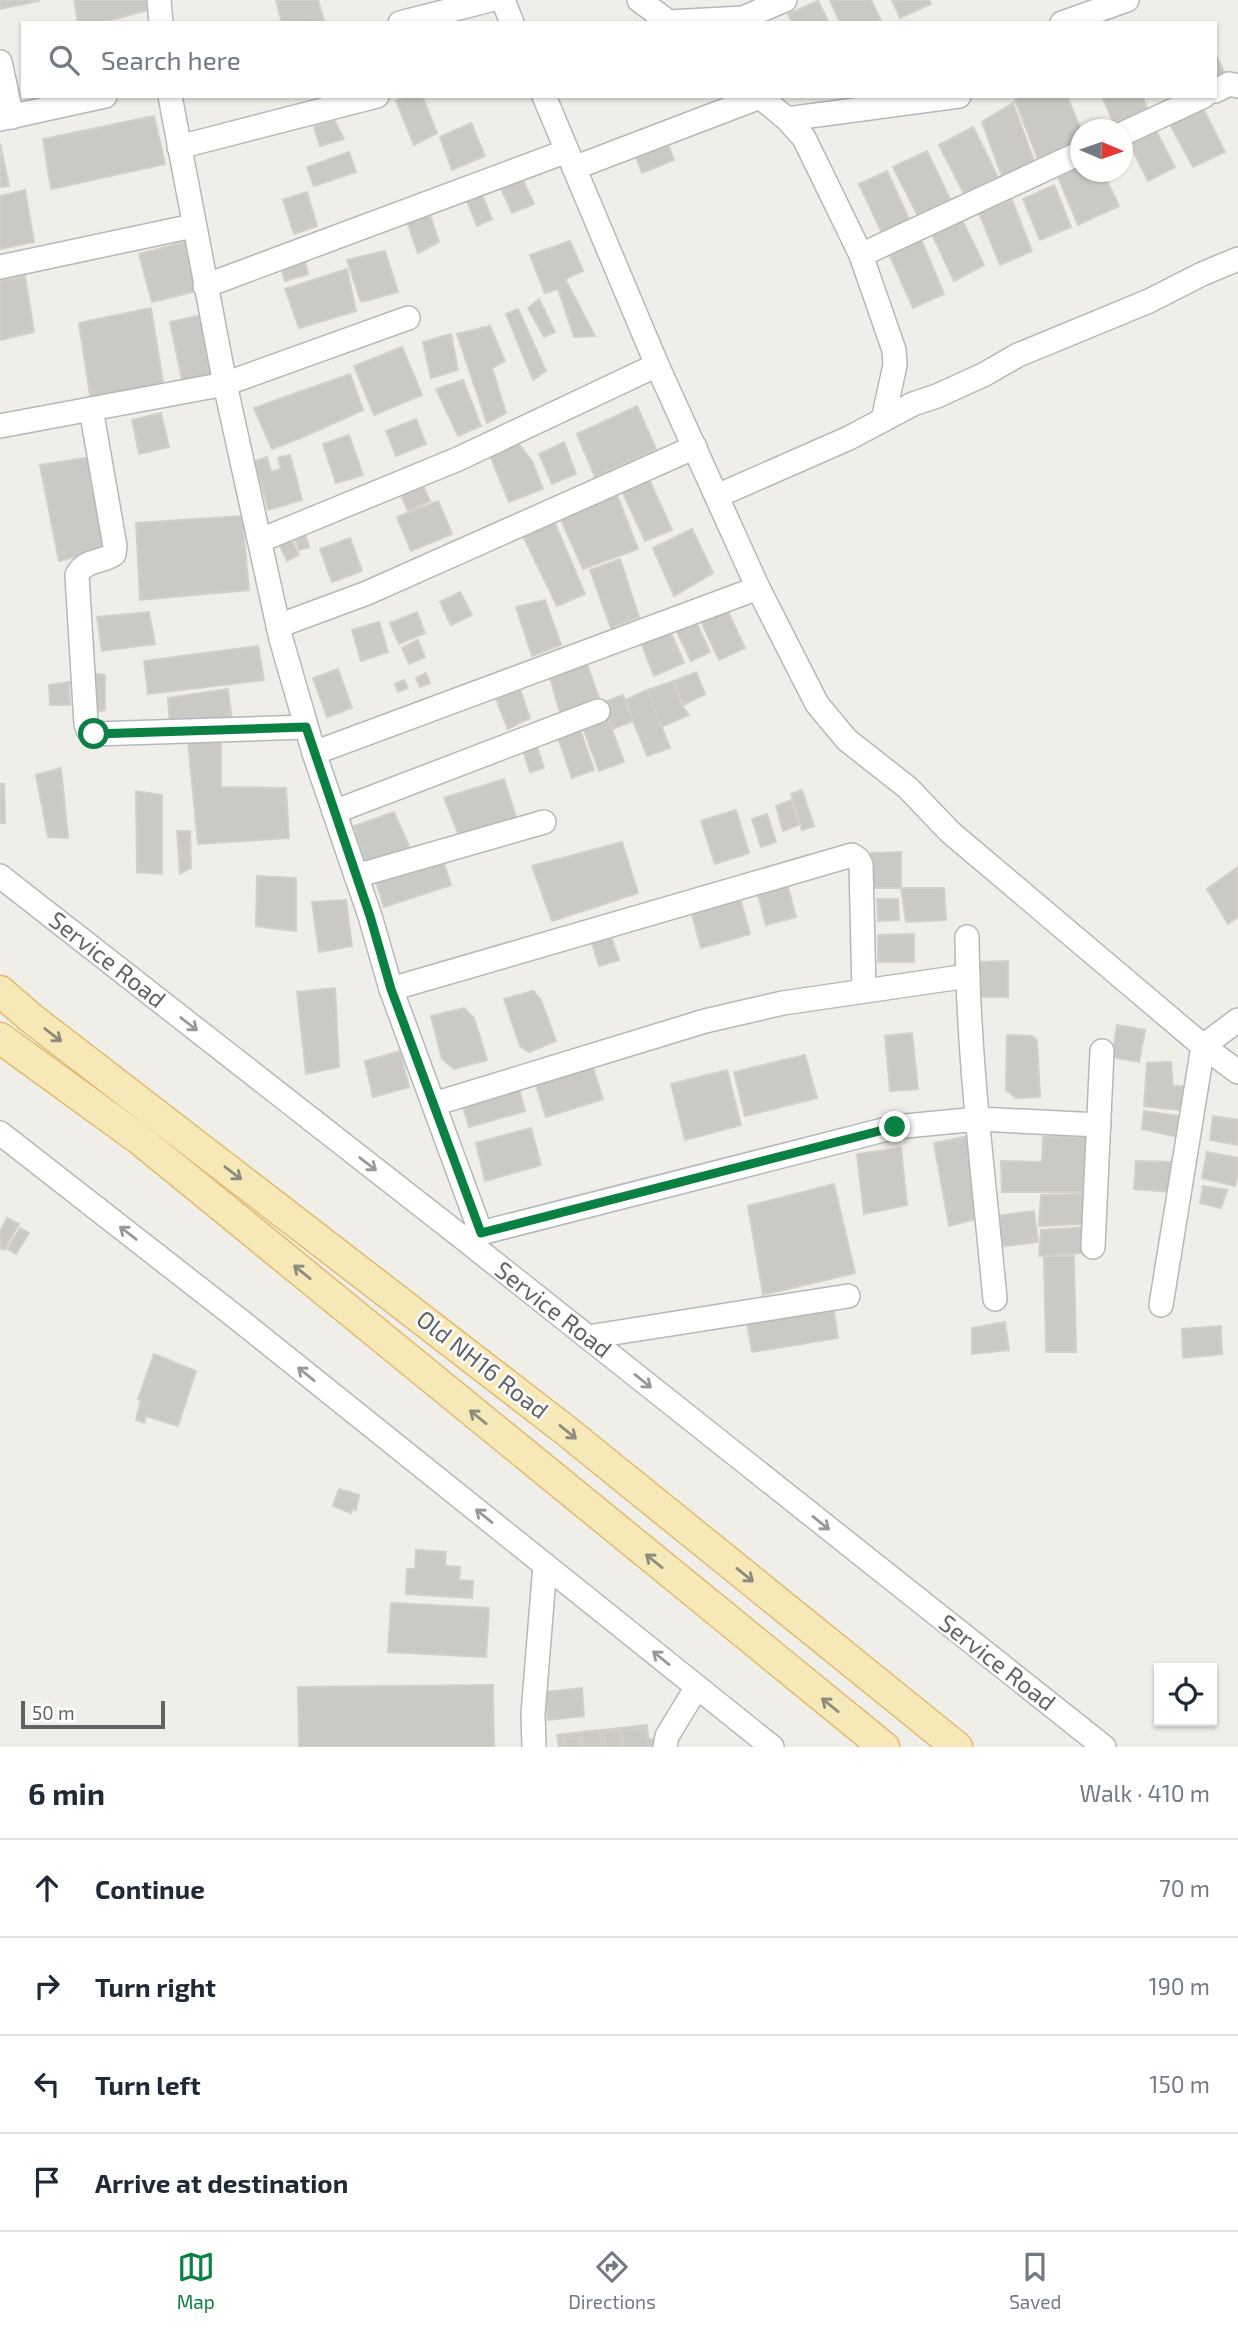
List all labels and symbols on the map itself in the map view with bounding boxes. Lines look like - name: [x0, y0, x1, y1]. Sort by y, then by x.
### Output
- north arrow: [1070, 119, 1133, 182]
- route start: [78, 718, 109, 749]
- street label: Service Road: [44, 904, 172, 1013]
- one-way arrow: [179, 1017, 197, 1032]
- one-way arrow: [43, 1027, 62, 1042]
- route end: [879, 1111, 910, 1142]
- one-way arrow: [358, 1157, 377, 1172]
- one-way arrow: [223, 1166, 242, 1181]
- one-way arrow: [119, 1225, 137, 1240]
- street label: Service Road: [490, 1254, 618, 1363]
- one-way arrow: [294, 1264, 312, 1280]
- street label: Old NH16 Road: [411, 1303, 555, 1424]
- one-way arrow: [298, 1366, 316, 1382]
- one-way arrow: [633, 1374, 651, 1389]
- one-way arrow: [470, 1409, 488, 1424]
- one-way arrow: [559, 1425, 577, 1440]
- one-way arrow: [475, 1508, 493, 1524]
- one-way arrow: [811, 1515, 829, 1531]
- one-way arrow: [646, 1553, 664, 1569]
- one-way arrow: [736, 1568, 754, 1583]
- street label: Service Road: [934, 1607, 1062, 1716]
- one-way arrow: [653, 1651, 671, 1666]
- one-way arrow: [821, 1697, 839, 1713]
- scale bar: [21, 1698, 164, 1730]

